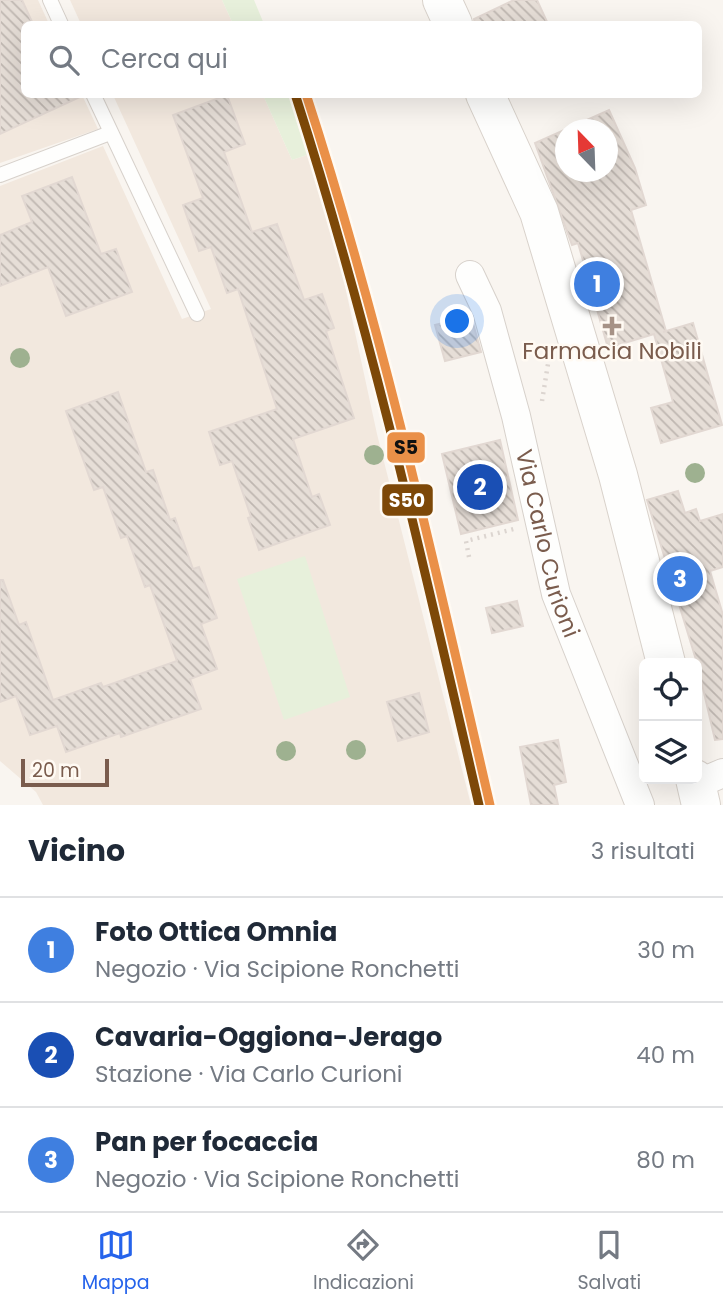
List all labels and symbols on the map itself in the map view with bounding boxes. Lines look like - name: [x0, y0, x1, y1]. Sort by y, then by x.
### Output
- north arrow: [555, 119, 618, 182]
- pin: 1: [574, 258, 620, 310]
- your location: [440, 304, 474, 338]
- marker: Farmacia Nobili: [604, 318, 620, 334]
- place label: Farmacia Nobili: [522, 335, 702, 367]
- line badge: S5: [386, 431, 426, 464]
- text: S5: [394, 434, 418, 461]
- street label: Via Carlo Curioni: [508, 446, 588, 642]
- pin: 2: [457, 461, 503, 513]
- line badge: S50: [381, 483, 434, 517]
- text: S50: [389, 487, 425, 514]
- pin: 3: [657, 553, 703, 605]
- scale bar: [21, 756, 108, 788]

